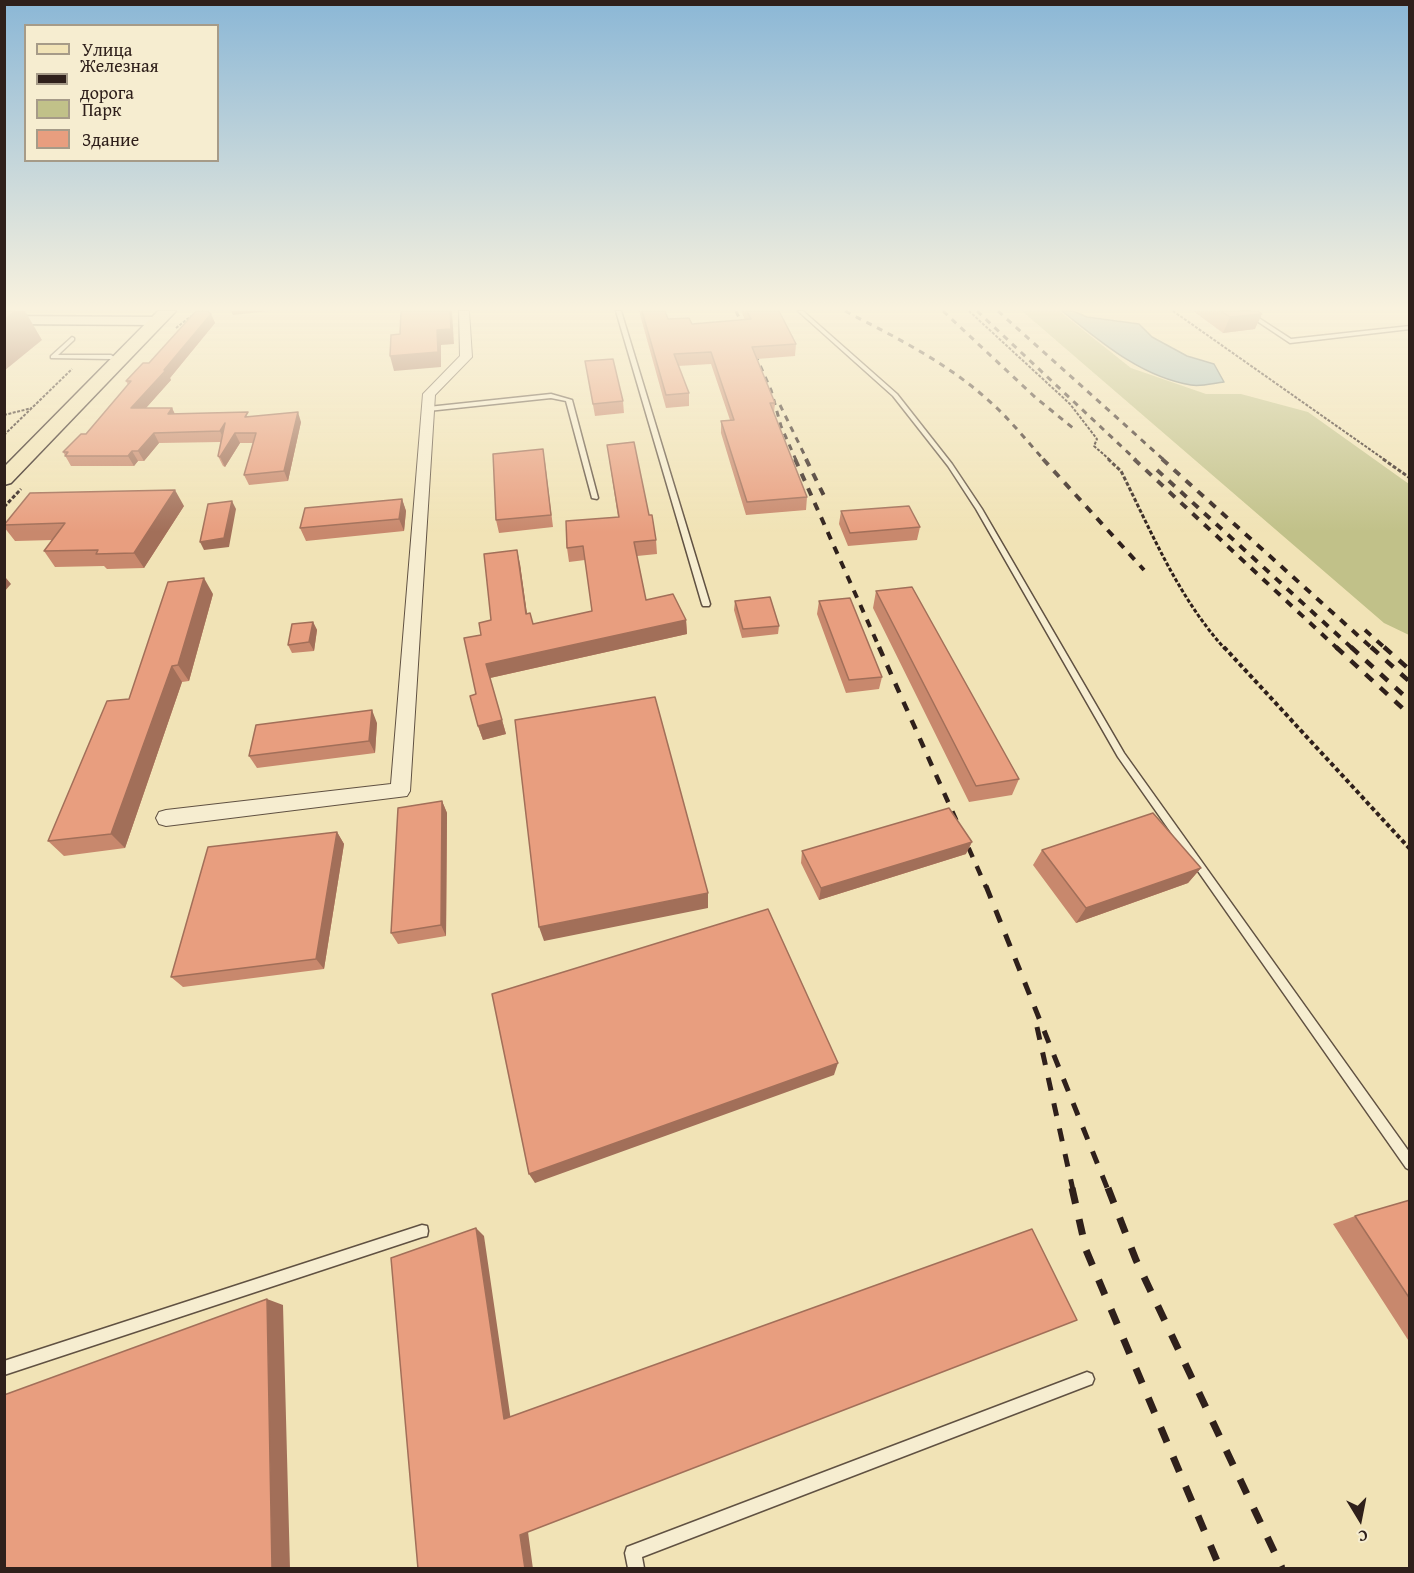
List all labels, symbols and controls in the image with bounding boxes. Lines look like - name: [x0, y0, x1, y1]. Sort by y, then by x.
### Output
- legend: [24, 24, 219, 162]
- text: Улица: [82, 36, 132, 63]
- text: Железная дорога: [80, 52, 159, 106]
- text: Парк: [82, 96, 121, 123]
- text: Здание: [82, 126, 139, 153]
- north arrow: [1330, 1489, 1390, 1549]
- text: С: [1357, 1524, 1370, 1549]

